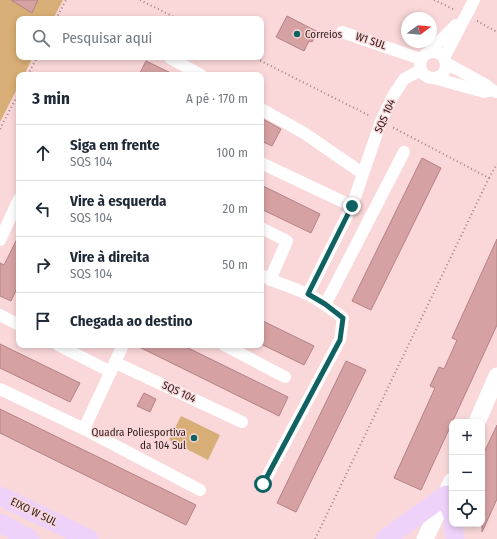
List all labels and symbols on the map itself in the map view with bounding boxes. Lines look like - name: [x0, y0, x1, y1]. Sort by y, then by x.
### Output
- north arrow: [401, 12, 437, 48]
- place label: Correios: [305, 28, 343, 41]
- marker: Correios: [292, 29, 302, 39]
- street label: W1 SUL: [354, 30, 388, 52]
- street label: SQS 104: [372, 96, 398, 135]
- route end: [343, 197, 361, 215]
- street label: SQS 104: [160, 379, 199, 406]
- place label: Quadra Poliesportiva da 104 Sul: [92, 426, 186, 452]
- marker: Quadra Poliesportiva da 104 Sul: [189, 433, 199, 443]
- route start: [254, 475, 272, 493]
- street label: EIXO W SUL: [9, 495, 60, 529]

